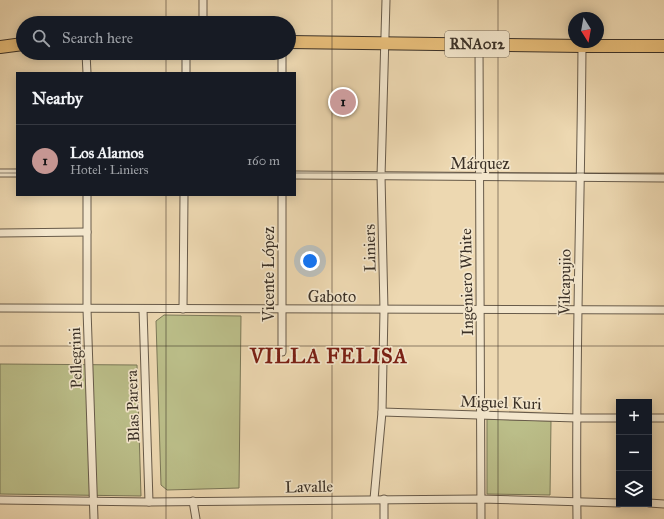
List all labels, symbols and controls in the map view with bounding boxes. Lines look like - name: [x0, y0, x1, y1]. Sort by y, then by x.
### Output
- north arrow: [568, 12, 604, 48]
- search box: [16, 16, 296, 60]
- icon: search: [30, 27, 52, 49]
- text: Search here: [62, 29, 133, 47]
- road number: RNA012: [445, 31, 509, 57]
- pin: 1: [330, 87, 356, 117]
- text: Nearby: [32, 88, 83, 109]
- text: Los Alamos: [70, 144, 144, 162]
- text: 1: [42, 153, 48, 169]
- text: 160 m: [247, 153, 280, 169]
- street label: Márquez: [450, 154, 510, 174]
- text: Hotel · Liniers: [70, 162, 148, 178]
- street label: Liniers: [360, 224, 379, 272]
- street label: Vicente López: [259, 226, 278, 323]
- street label: Ingeniero White: [456, 228, 478, 336]
- street label: Vilcapujio: [554, 249, 575, 316]
- your location: [300, 251, 320, 271]
- street label: Gaboto: [308, 287, 356, 306]
- street label: Pellegrini: [65, 326, 87, 389]
- district label: VILLA FELISA: [249, 344, 408, 368]
- street label: Blas Parera: [122, 369, 143, 442]
- street label: Miguel Kuri: [460, 392, 543, 414]
- map controls: [616, 399, 652, 507]
- button: +: [616, 399, 652, 435]
- button: −: [616, 435, 652, 471]
- button: layers: [616, 471, 652, 507]
- street label: Lavalle: [285, 477, 334, 496]

